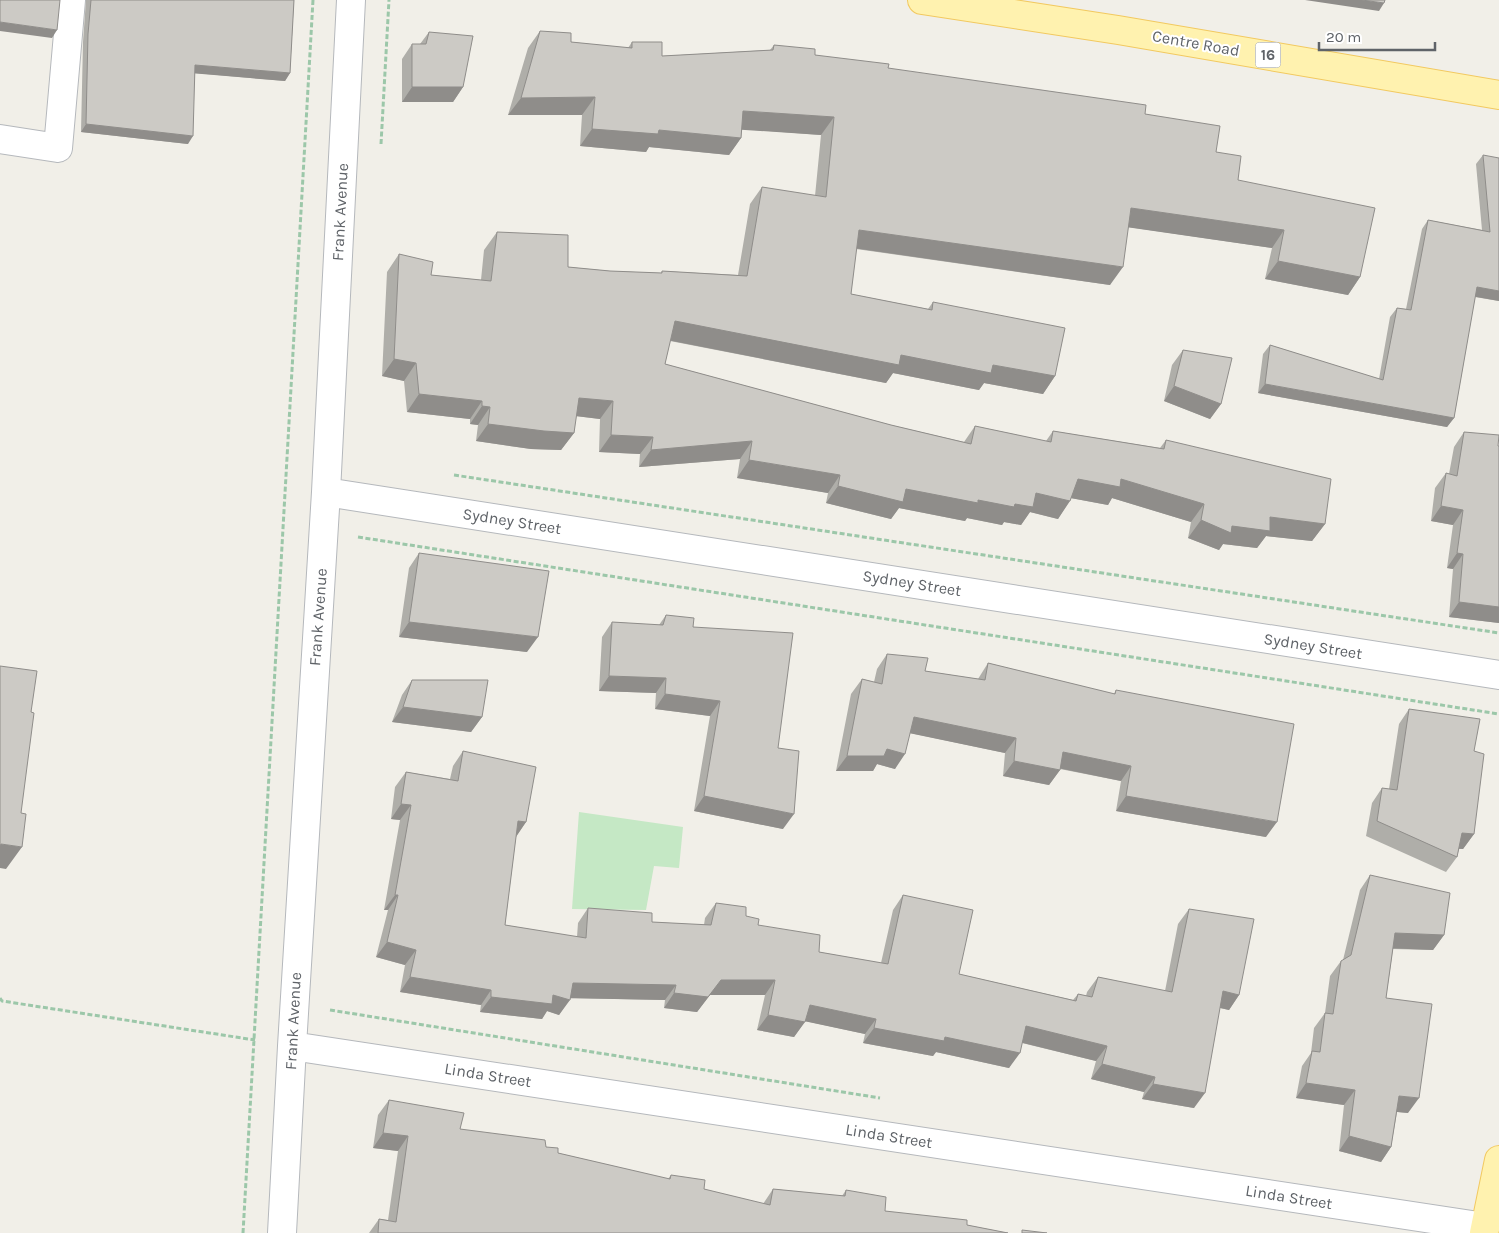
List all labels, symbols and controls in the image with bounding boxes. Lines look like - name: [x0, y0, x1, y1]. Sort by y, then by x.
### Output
- scale bar: [1319, 20, 1435, 52]
- street label: Centre Road: [1151, 26, 1241, 60]
- text: 20 m: [1326, 28, 1361, 46]
- road number: 16: [1256, 42, 1280, 68]
- street label: Frank Avenue: [328, 163, 352, 261]
- street label: Sydney Street: [461, 504, 563, 538]
- street label: Sydney Street: [861, 566, 963, 600]
- street label: Frank Avenue: [305, 567, 331, 667]
- street label: Sydney Street: [1262, 629, 1364, 663]
- street label: Frank Avenue: [281, 972, 305, 1070]
- street label: Linda Street: [443, 1059, 533, 1091]
- street label: Linda Street: [844, 1120, 934, 1152]
- street label: Linda Street: [1244, 1181, 1334, 1213]

